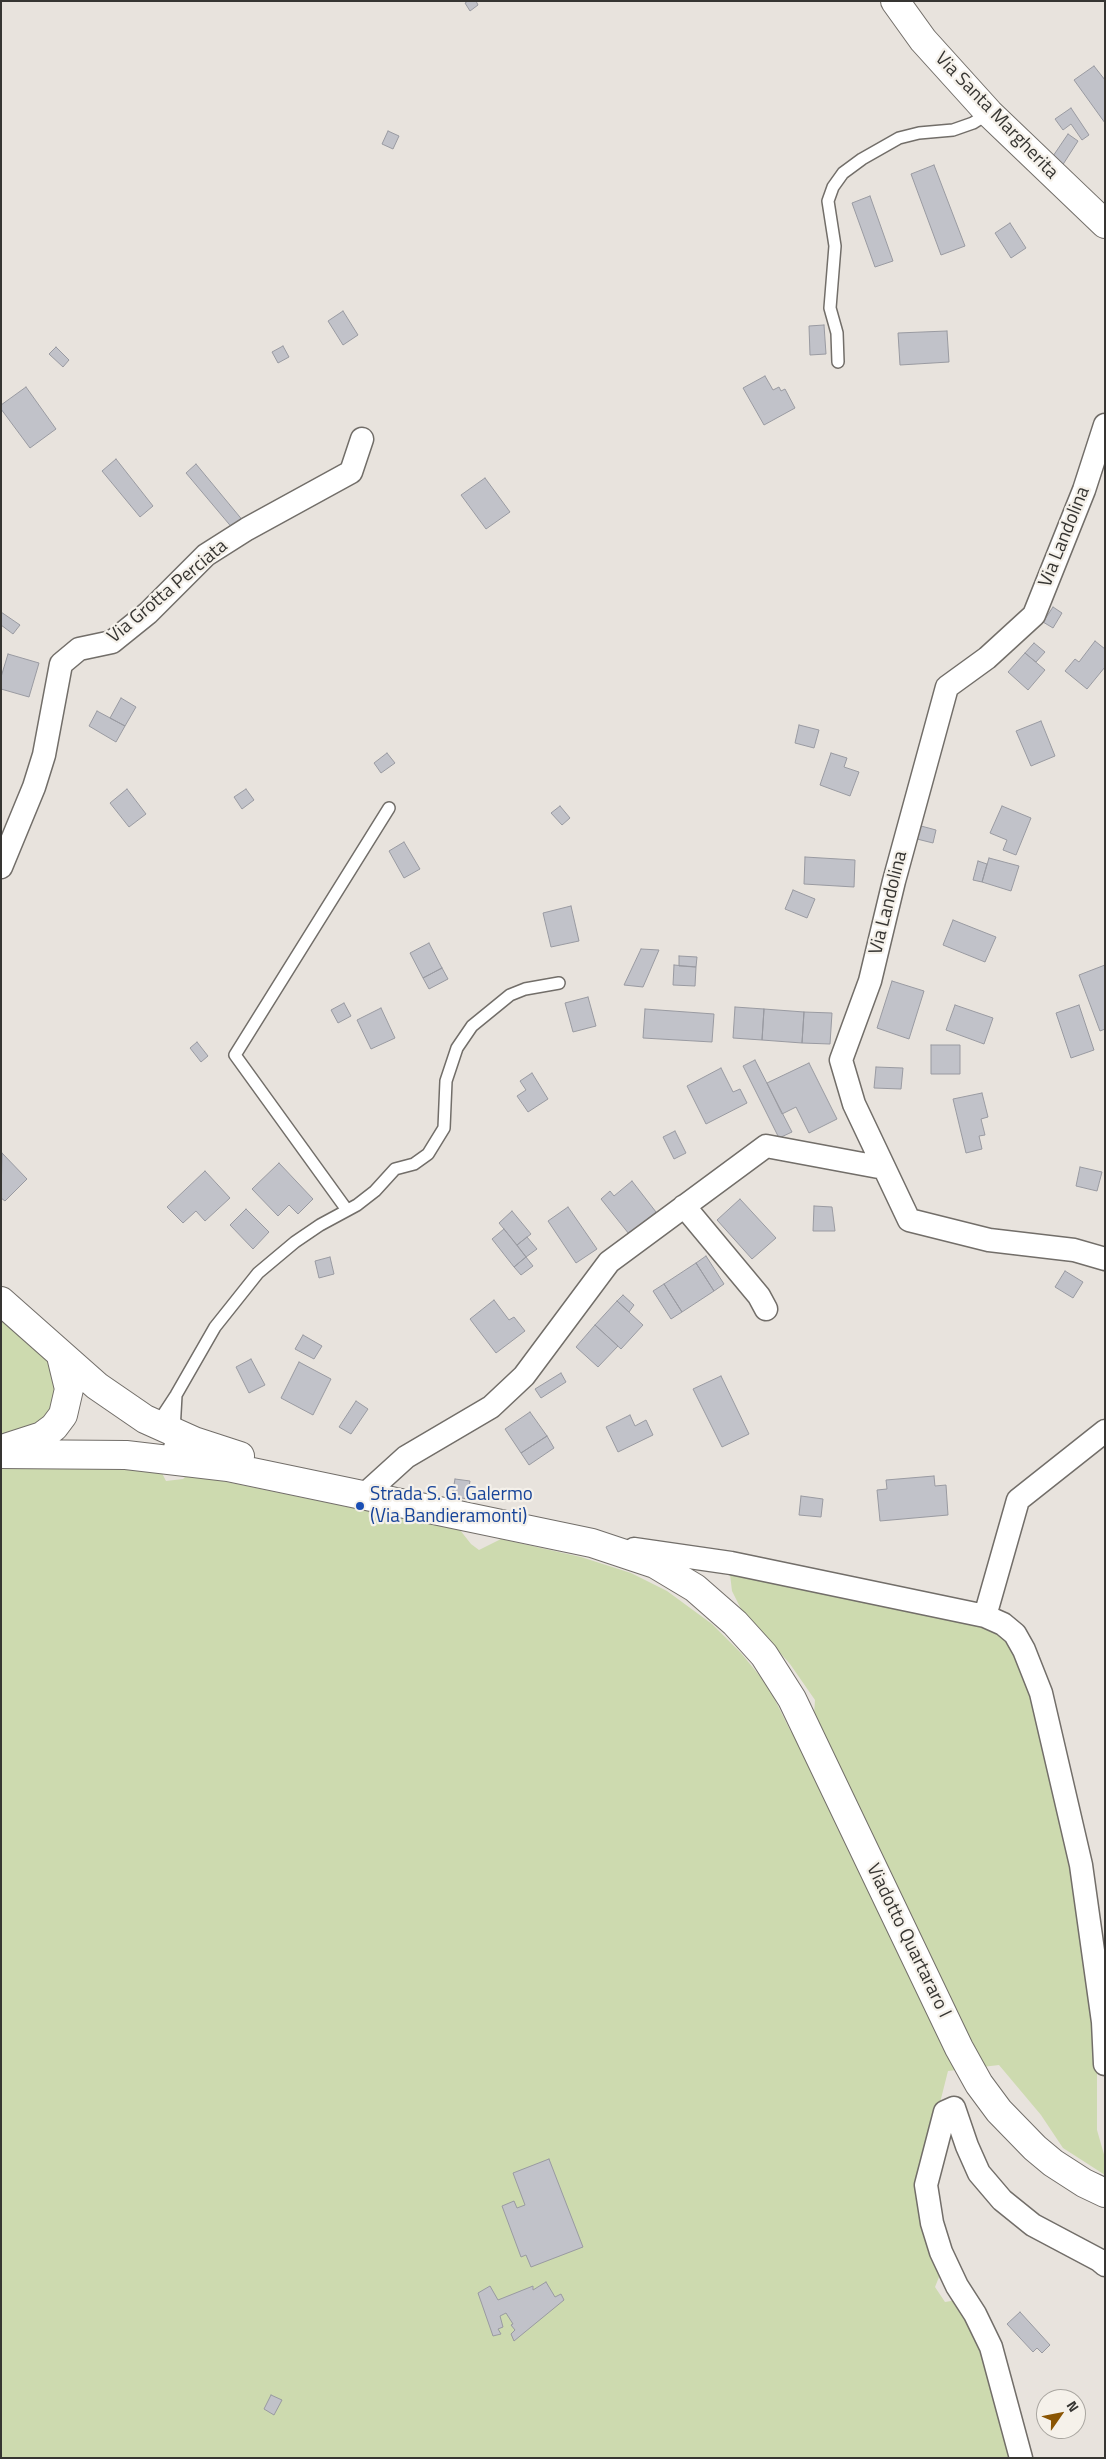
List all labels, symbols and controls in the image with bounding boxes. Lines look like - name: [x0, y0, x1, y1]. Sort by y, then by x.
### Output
- street label: Via Santa Margherita: [930, 48, 1062, 184]
- street label: Via Landolina: [1035, 484, 1095, 590]
- street label: Via Grotta Perciata: [103, 535, 233, 649]
- street label: Via Landolina: [865, 849, 913, 957]
- place label: Strada S. G. Galermo (Via Bandieramonti): [370, 1484, 533, 1528]
- marker: Strada S. G. Galermo (Via Bandieramonti): [354, 1500, 366, 1512]
- street label: Viadotto Quartararo I: [861, 1860, 955, 2022]
- north arrow: [1036, 2389, 1086, 2439]
- text: N: [1062, 2396, 1085, 2416]

